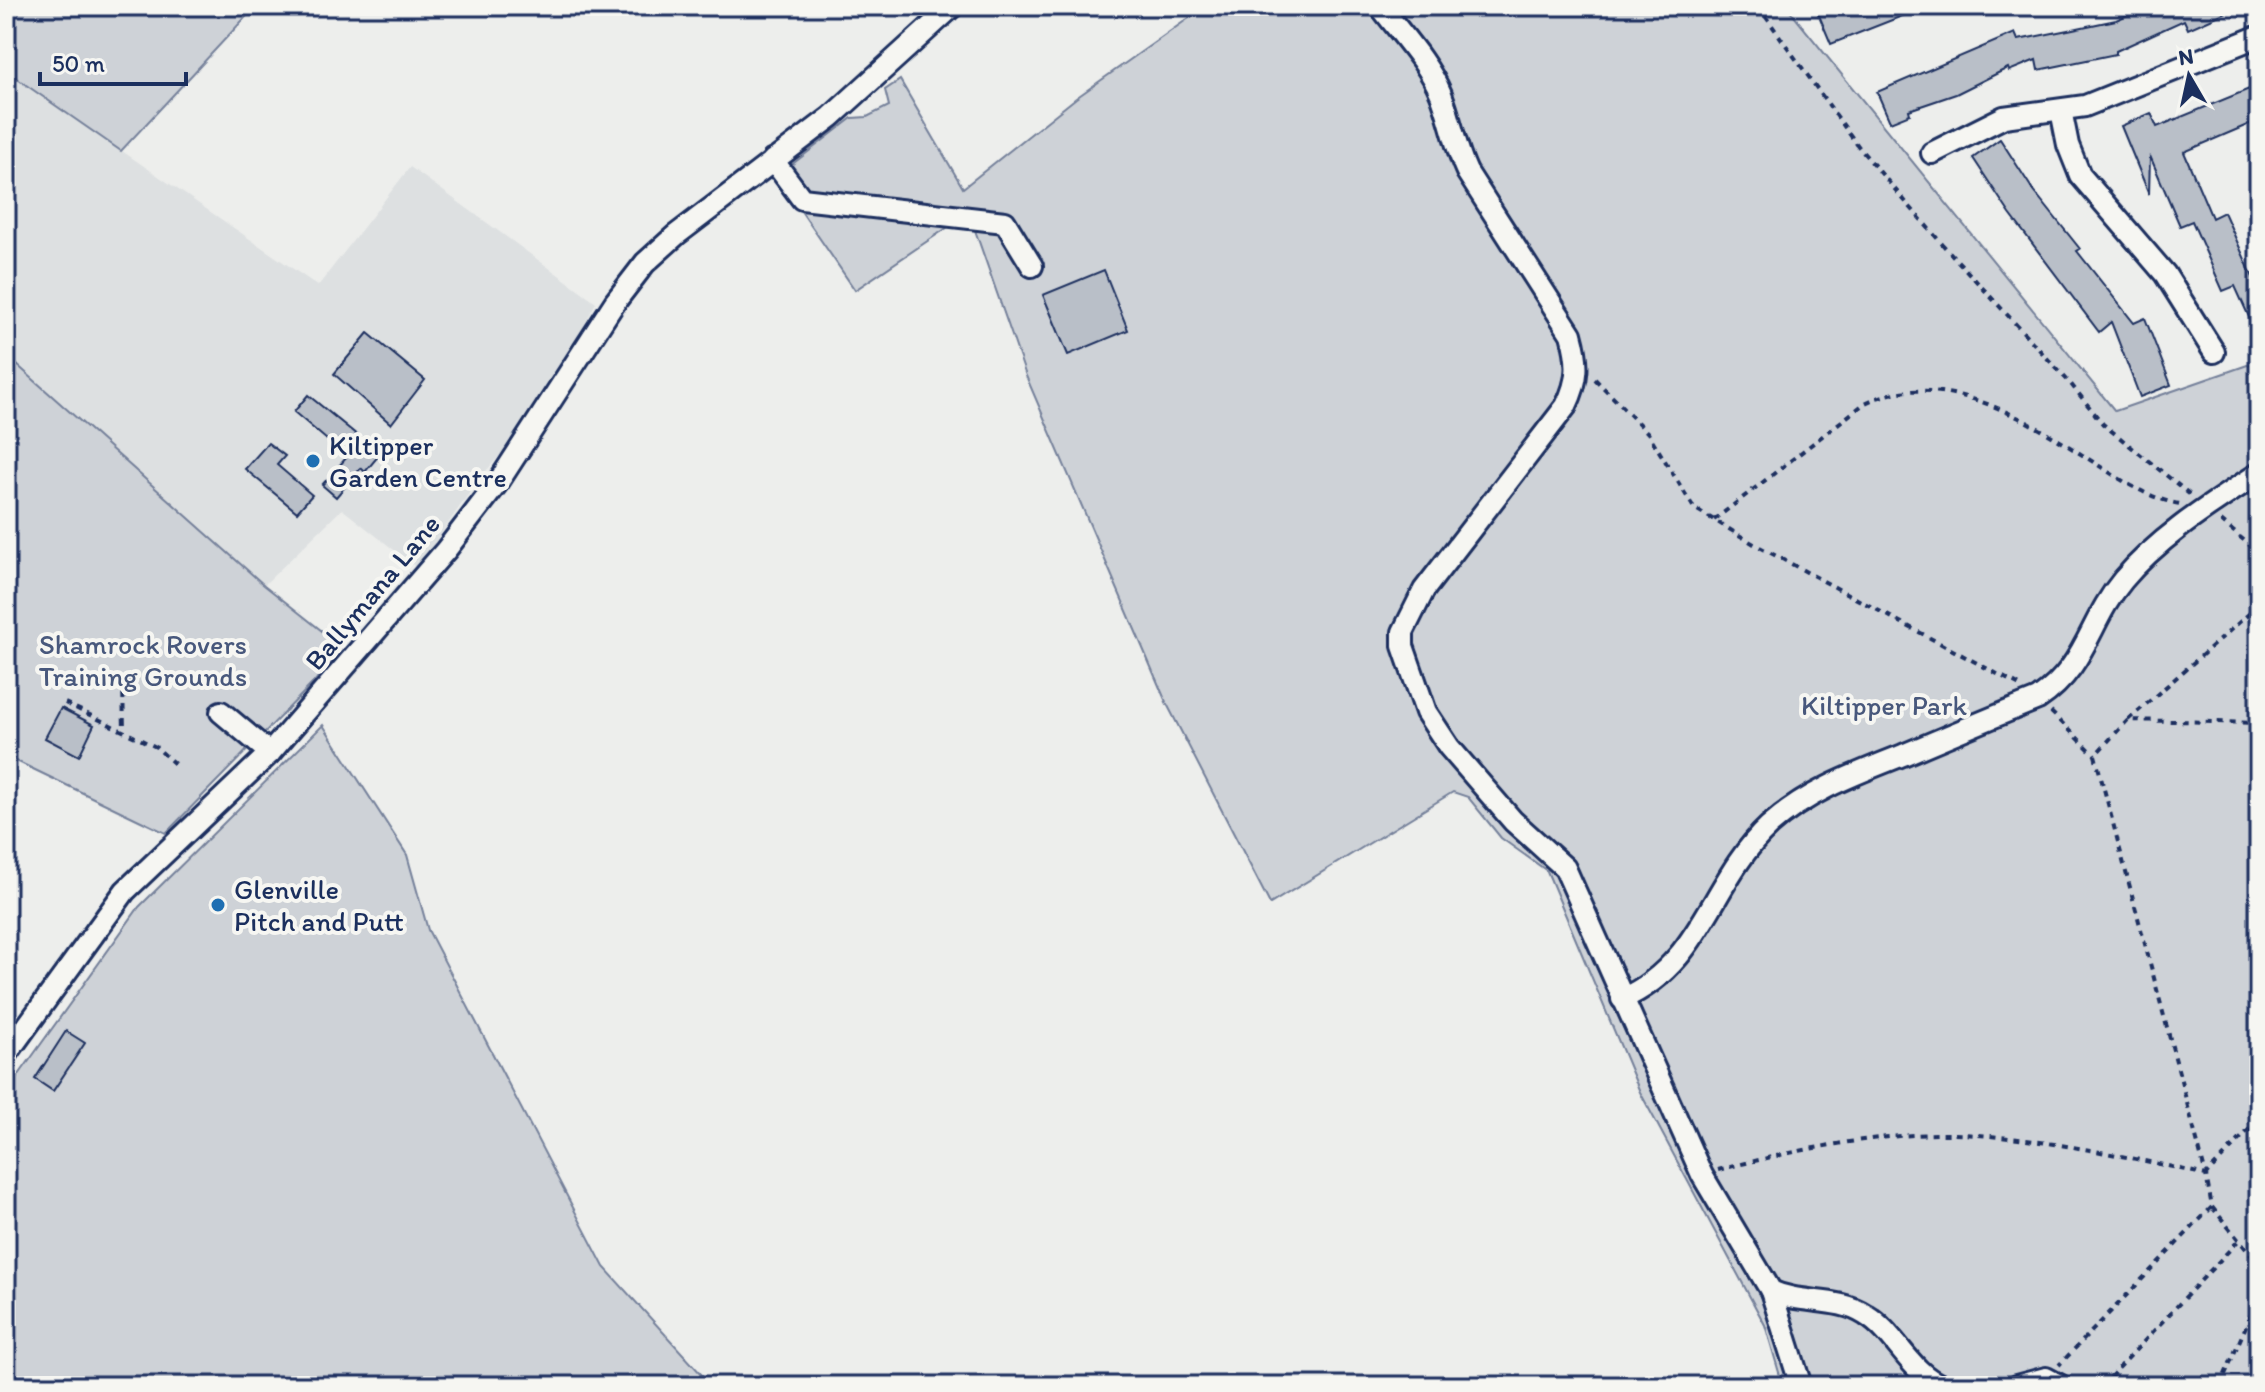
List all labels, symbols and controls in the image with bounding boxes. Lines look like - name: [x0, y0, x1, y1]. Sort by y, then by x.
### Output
- scale bar: [40, 36, 186, 86]
- north arrow: [2149, 36, 2229, 116]
- text: N: [2176, 42, 2195, 71]
- text: 50 m: [52, 49, 105, 78]
- place label: Kiltipper Garden Centre: [329, 428, 507, 494]
- marker: Kiltipper Garden Centre: [304, 452, 322, 470]
- street label: Ballymana Lane: [297, 507, 447, 677]
- park label: Shamrock Rovers Training Grounds: [39, 627, 247, 693]
- park label: Kiltipper Park: [1801, 688, 1967, 722]
- place label: Glenville Pitch and Putt: [234, 872, 404, 938]
- marker: Glenville Pitch and Putt: [209, 896, 227, 914]

